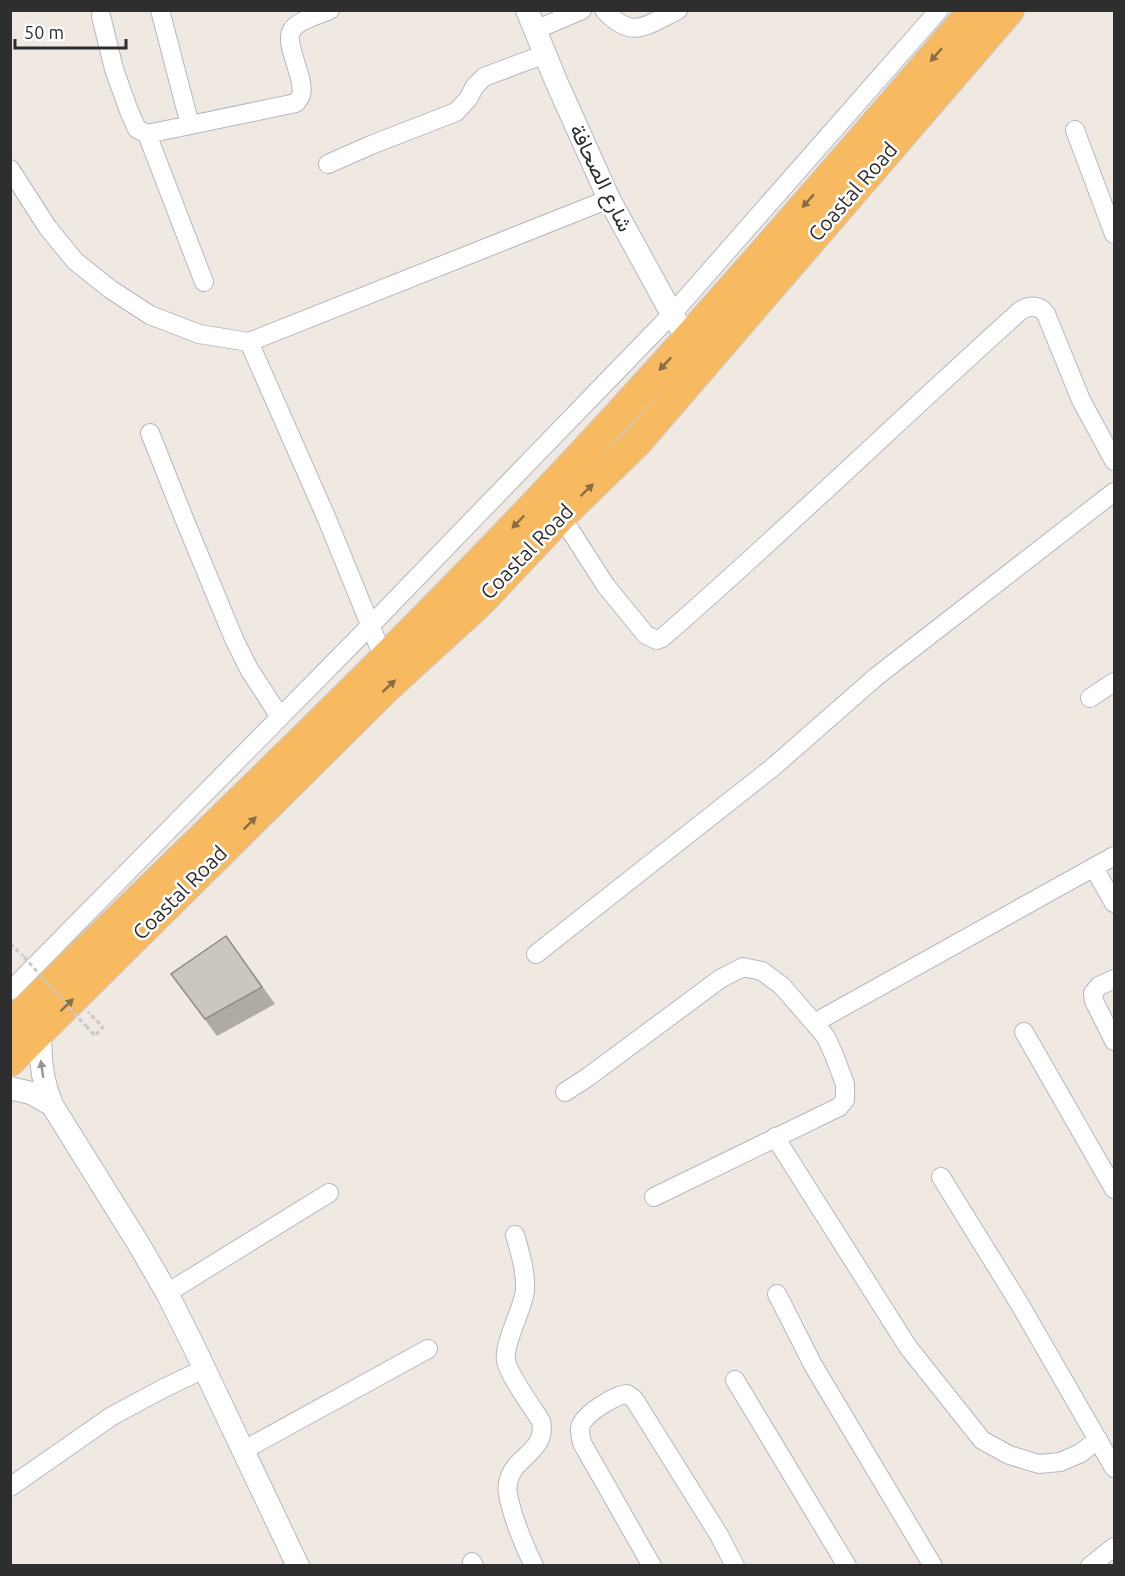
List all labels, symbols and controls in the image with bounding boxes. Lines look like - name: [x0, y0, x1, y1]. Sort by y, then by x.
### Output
- scale bar: [15, 12, 126, 50]
- text: 50 m: [24, 22, 64, 42]
- one-way arrow: [929, 47, 943, 62]
- street label: شارع الصحافة: [563, 120, 638, 236]
- street label: Coastal Road: [803, 137, 902, 246]
- one-way arrow: [801, 194, 815, 209]
- one-way arrow: [658, 356, 672, 371]
- one-way arrow: [580, 484, 594, 498]
- street label: Coastal Road: [475, 499, 578, 604]
- one-way arrow: [511, 514, 525, 529]
- one-way arrow: [381, 679, 396, 693]
- one-way arrow: [243, 817, 257, 831]
- street label: Coastal Road: [127, 840, 231, 944]
- one-way arrow: [60, 998, 75, 1012]
- one-way arrow: [37, 1059, 46, 1078]

